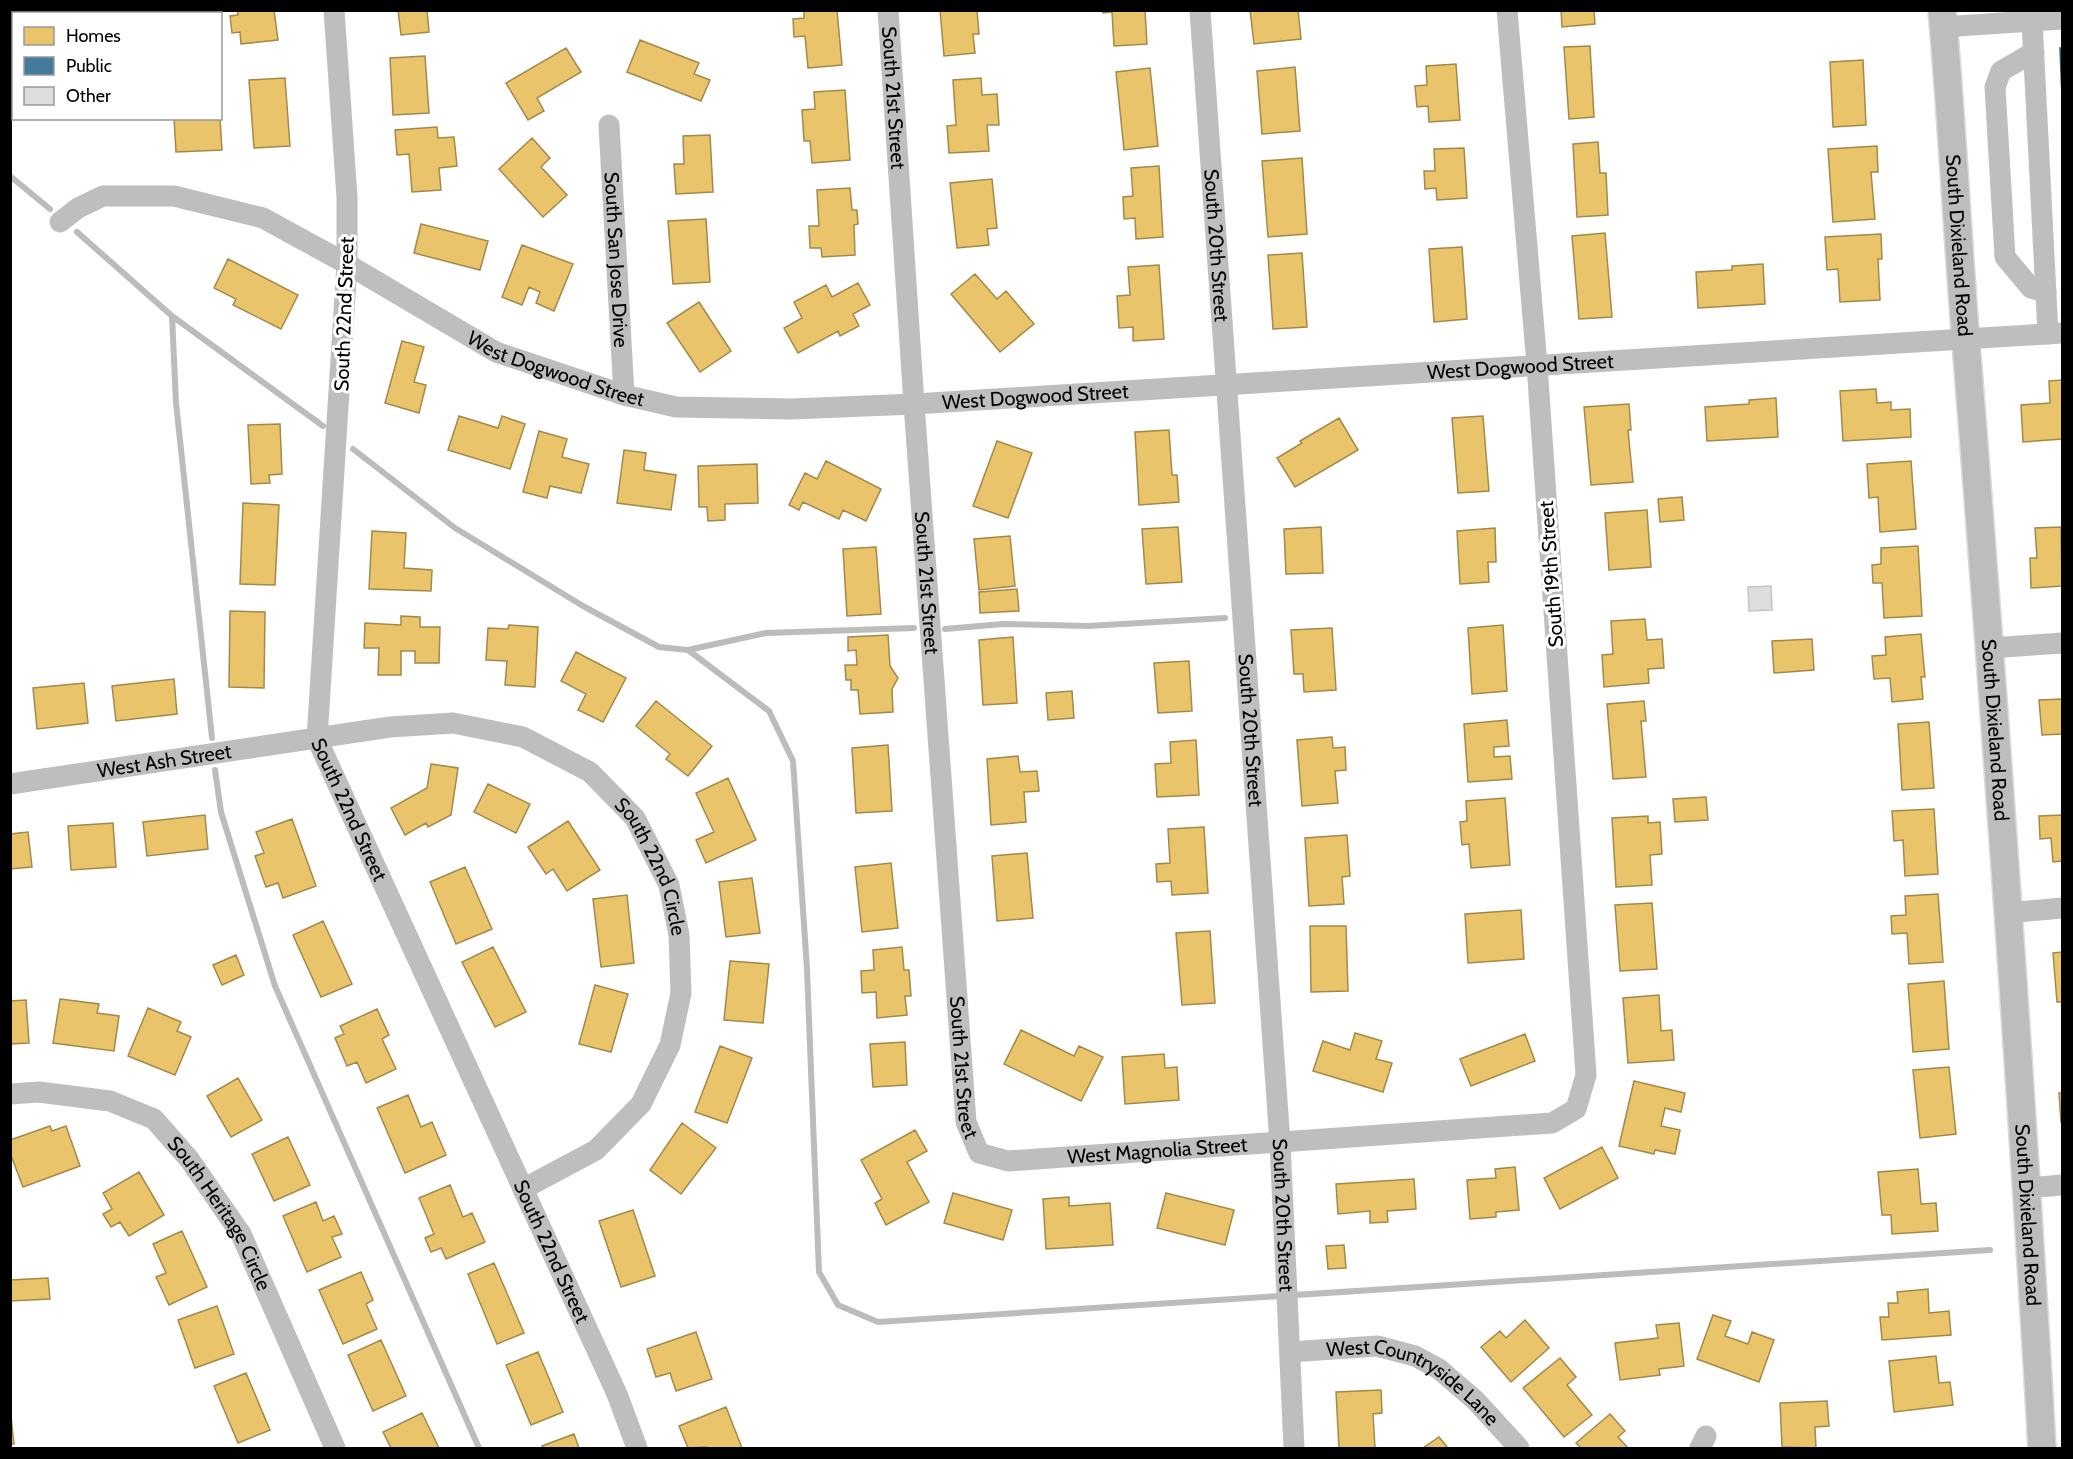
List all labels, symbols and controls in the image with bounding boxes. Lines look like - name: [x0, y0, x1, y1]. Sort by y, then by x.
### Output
- legend: [12, 12, 222, 120]
- text: Homes: [66, 25, 121, 47]
- street label: South 21st Street: [877, 26, 911, 170]
- text: Public: [66, 55, 112, 77]
- text: Other: [66, 85, 111, 107]
- street label: South Dixieland Road: [1941, 154, 1977, 337]
- street label: South 20th Street: [1199, 168, 1234, 323]
- street label: South San Jose Drive: [600, 171, 633, 348]
- street label: South 22nd Street: [329, 236, 359, 392]
- street label: West Dogwood Street: [463, 326, 647, 411]
- street label: West Dogwood Street: [1426, 349, 1614, 384]
- street label: West Dogwood Street: [941, 379, 1129, 414]
- street label: South 19th Street: [1534, 500, 1568, 648]
- street label: South 21st Street: [910, 510, 944, 655]
- street label: South Dixieland Road: [1977, 638, 2014, 822]
- street label: South 20th Street: [1233, 653, 1268, 808]
- street label: South 22nd Street: [306, 734, 392, 885]
- street label: West Ash Street: [96, 739, 233, 783]
- street label: South 22nd Circle: [610, 793, 691, 938]
- street label: South 21st Street: [945, 995, 984, 1142]
- street label: South Dixieland Road: [2010, 1123, 2046, 1307]
- street label: South Heritage Circle: [163, 1131, 276, 1294]
- street label: West Magnolia Street: [1066, 1132, 1248, 1169]
- street label: South 20th Street: [1268, 1138, 1299, 1292]
- street label: South 22nd Street: [509, 1176, 595, 1327]
- street label: West Countryside Lane: [1326, 1334, 1504, 1430]

